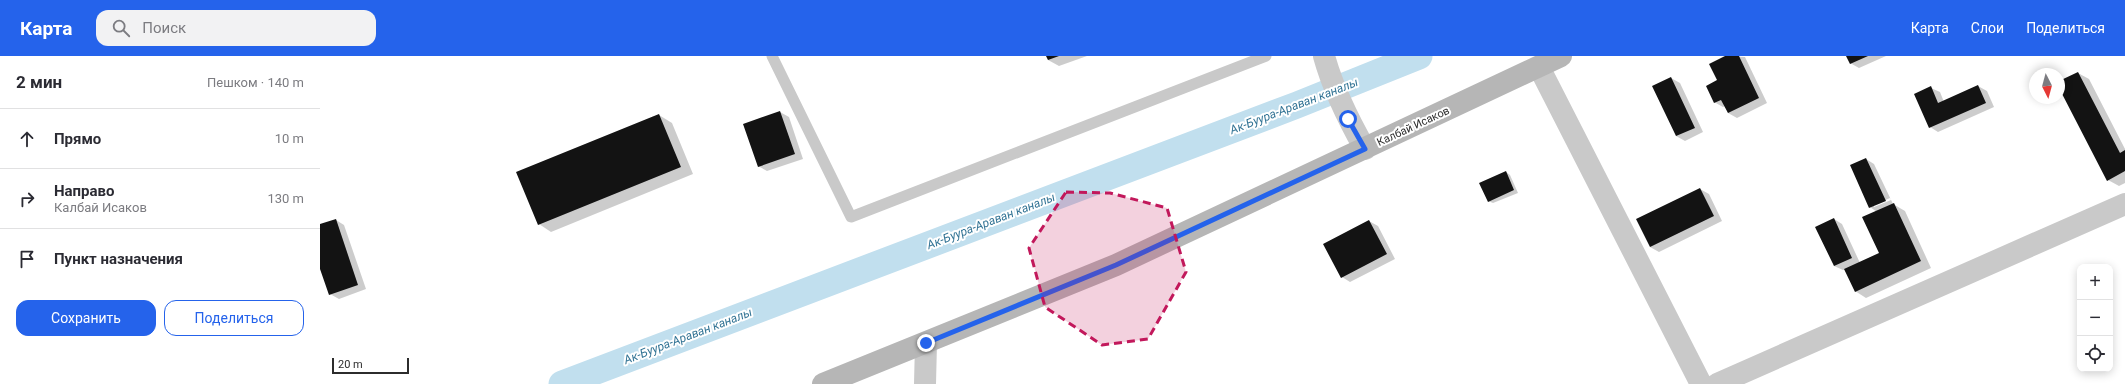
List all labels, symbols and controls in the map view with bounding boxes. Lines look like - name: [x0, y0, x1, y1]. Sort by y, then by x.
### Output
- search box: [96, 10, 376, 46]
- text: Карта: [20, 17, 72, 40]
- icon: search: [110, 17, 132, 39]
- text: Поиск: [142, 19, 186, 37]
- text: Карта: [1911, 20, 1949, 36]
- text: Слои: [1971, 20, 2004, 36]
- text: Поделиться: [2026, 20, 2105, 36]
- north arrow: [2029, 68, 2065, 104]
- text: 2 мин: [16, 72, 62, 92]
- text: Пешком · 140 m: [207, 75, 304, 90]
- water label: Ак-Буура-Араван каналы: [1227, 75, 1360, 137]
- street label: Калбай Исаков: [1375, 104, 1452, 149]
- route start: [1339, 110, 1357, 128]
- icon: ahead: [16, 128, 38, 150]
- text: Прямо: [54, 130, 101, 148]
- text: 10 m: [275, 131, 304, 146]
- text: Направо: [54, 182, 115, 200]
- icon: right: [16, 188, 38, 210]
- water label: Ак-Буура-Араван каналы: [924, 190, 1057, 252]
- text: 130 m: [267, 191, 304, 206]
- text: Калбай Исаков: [54, 200, 147, 215]
- icon: arrive: [16, 248, 38, 270]
- text: Пункт назначения: [54, 250, 183, 268]
- map controls: [2077, 264, 2113, 372]
- button: +: [2077, 264, 2113, 300]
- button: Сохранить: [16, 300, 156, 336]
- button: Поделиться: [164, 300, 304, 336]
- button: −: [2077, 300, 2113, 336]
- water label: Ак-Буура-Араван каналы: [621, 305, 754, 367]
- route end: [917, 334, 935, 352]
- button: locate: [2077, 336, 2113, 372]
- scale bar: [332, 356, 409, 375]
- text: 20 m: [338, 358, 363, 371]

